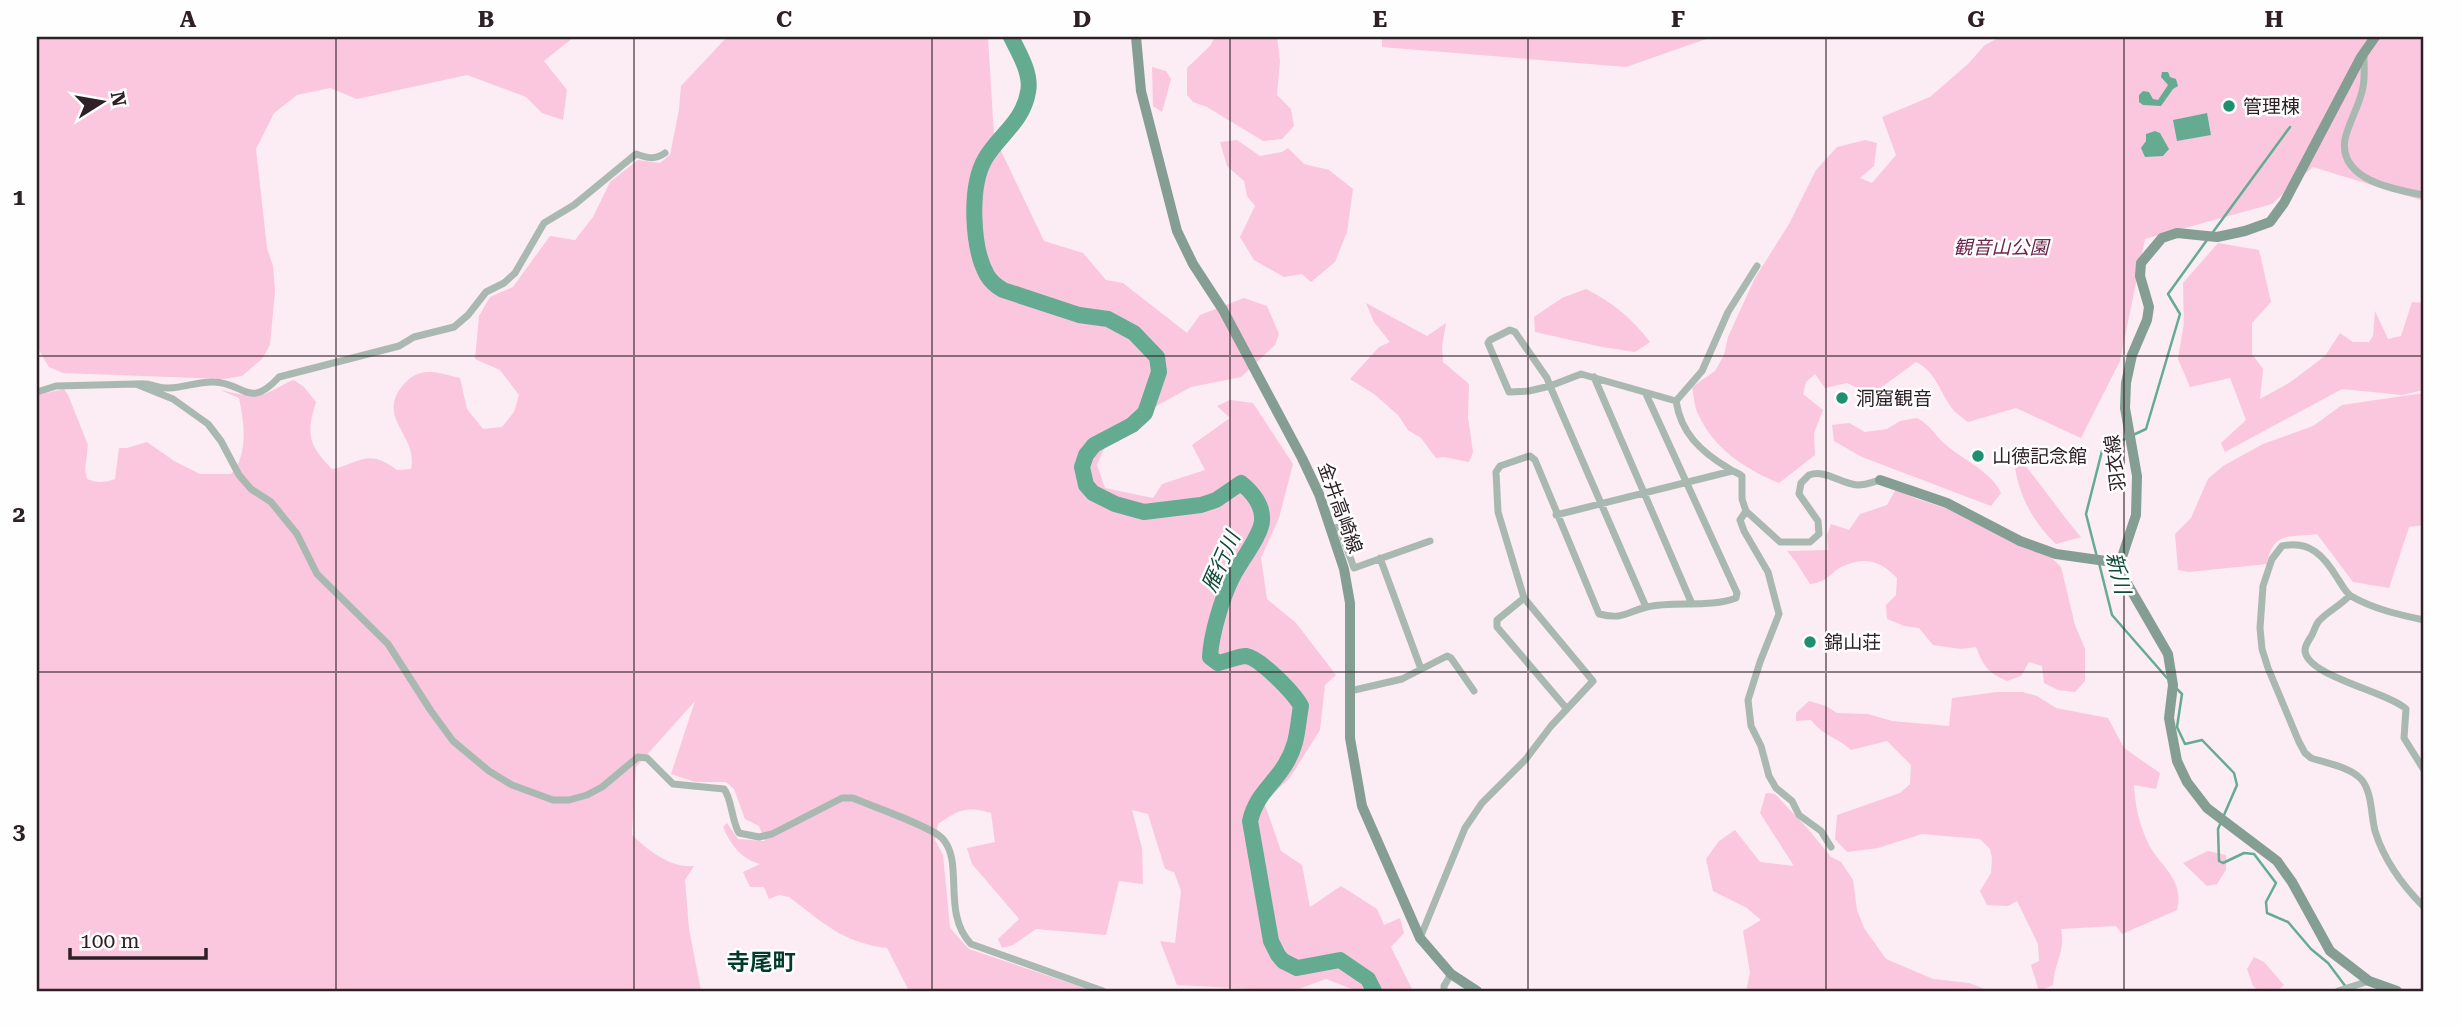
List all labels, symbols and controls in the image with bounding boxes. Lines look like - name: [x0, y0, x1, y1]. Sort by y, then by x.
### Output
- text: A: [180, 6, 197, 33]
- text: B: [478, 6, 494, 33]
- text: C: [776, 6, 792, 33]
- text: D: [1073, 6, 1091, 33]
- text: E: [1373, 6, 1387, 33]
- text: F: [1671, 6, 1685, 33]
- text: G: [1967, 6, 1985, 33]
- text: H: [2265, 6, 2284, 33]
- north arrow: [66, 66, 136, 136]
- text: N: [106, 89, 131, 109]
- place label: 管理棟: [2243, 95, 2300, 118]
- marker: 管理棟: [2221, 98, 2237, 114]
- text: 1: [13, 184, 26, 211]
- park label: 観音山公園: [1953, 236, 2051, 259]
- place label: 洞窟観音: [1856, 387, 1932, 410]
- marker: 洞窟観音: [1834, 390, 1850, 406]
- street label: 羽衣線: [2100, 433, 2130, 493]
- place label: 山徳記念館: [1992, 445, 2087, 468]
- marker: 山徳記念館: [1970, 448, 1986, 464]
- street label: 金井高崎線: [1313, 459, 1367, 557]
- text: 2: [13, 501, 25, 528]
- water label: 雁行川: [1197, 527, 1246, 596]
- water label: 新川: [2101, 550, 2135, 598]
- place label: 錦山荘: [1824, 631, 1881, 654]
- marker: 錦山荘: [1802, 634, 1818, 650]
- text: 3: [13, 818, 26, 845]
- scale bar: [70, 916, 206, 960]
- text: 100 m: [80, 929, 140, 953]
- district label: 寺尾町: [727, 949, 796, 976]

